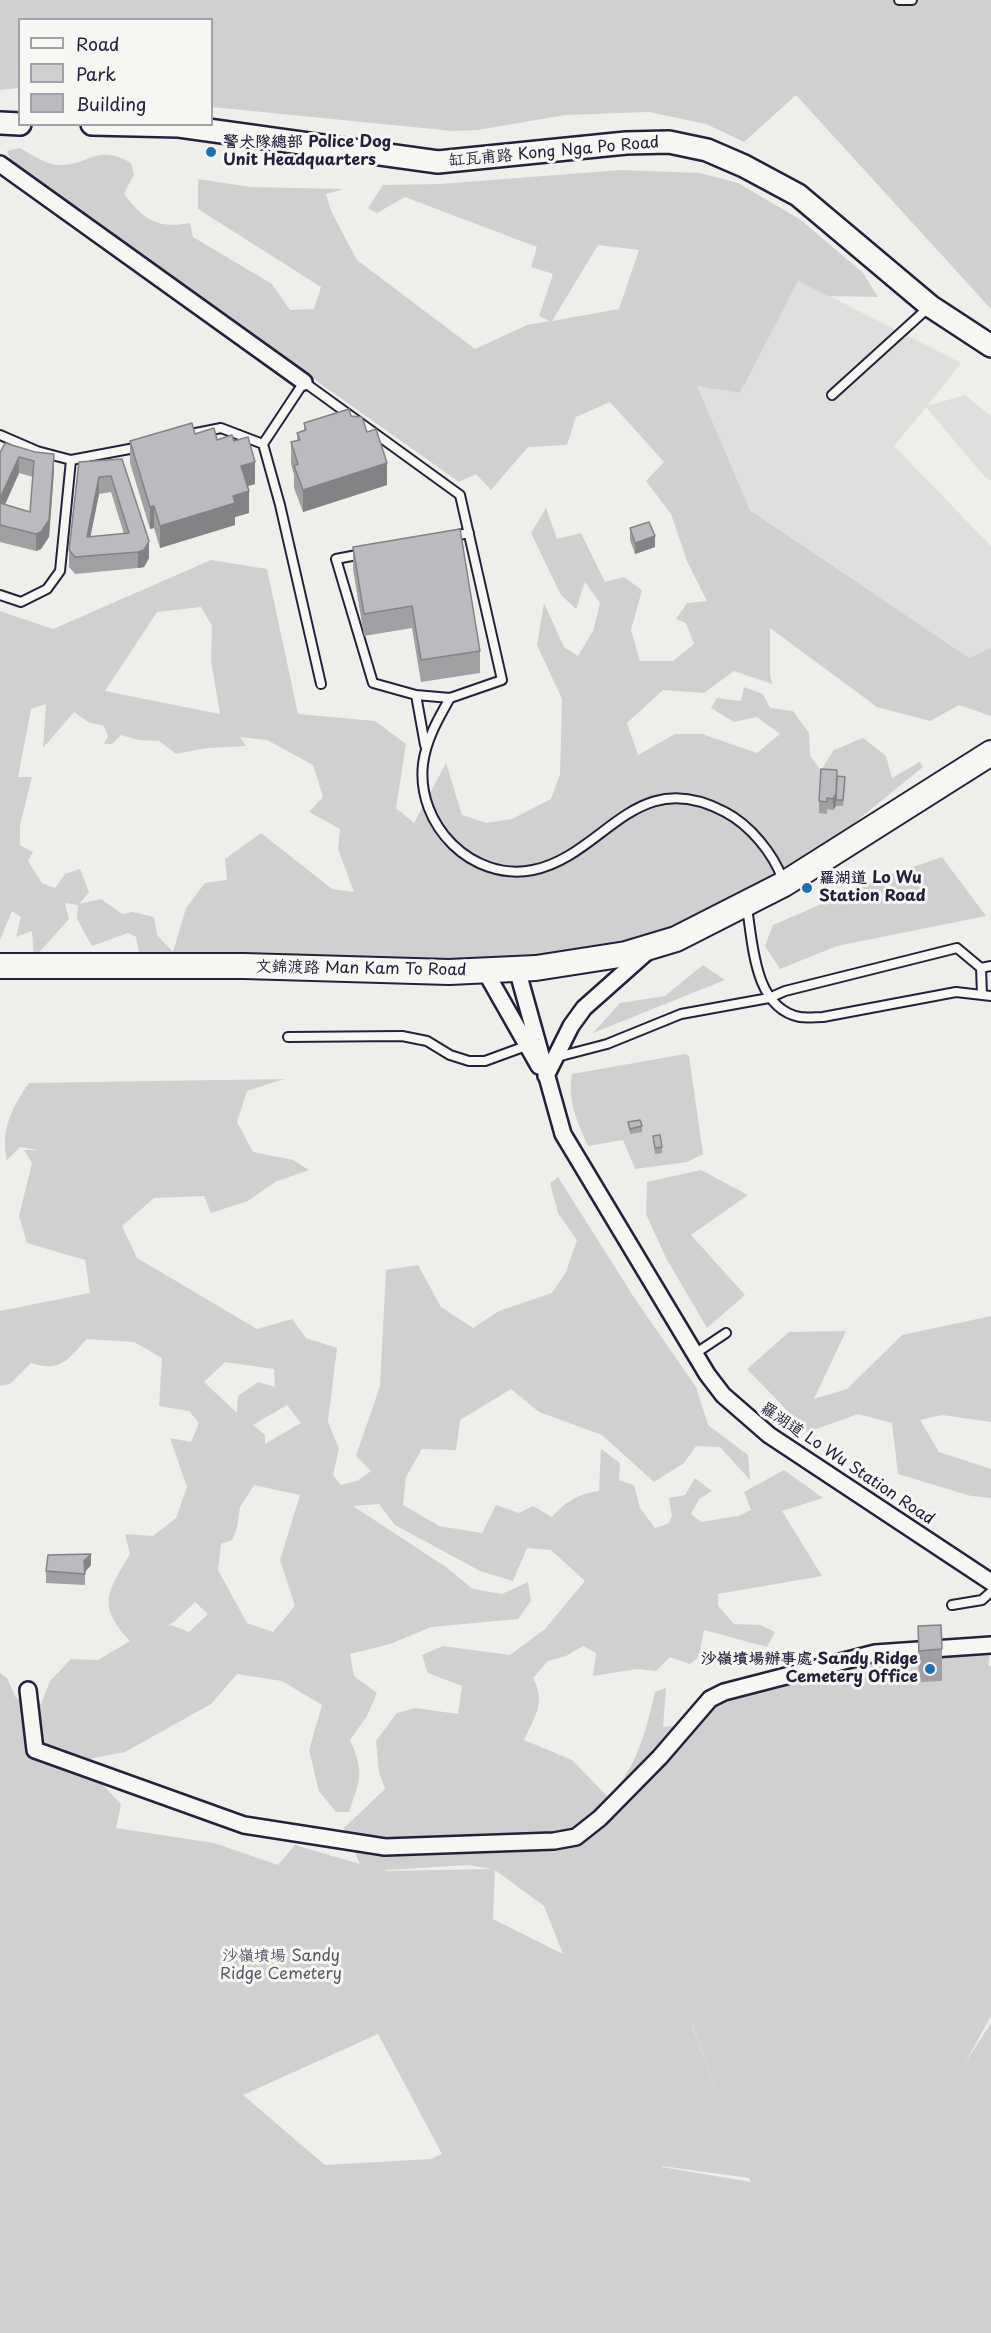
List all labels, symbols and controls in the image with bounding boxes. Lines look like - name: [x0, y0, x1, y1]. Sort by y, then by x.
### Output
- legend: [18, 18, 213, 126]
- text: Road: [76, 30, 120, 57]
- text: Park: [76, 60, 116, 87]
- text: Building: [76, 90, 146, 117]
- place label: 警犬隊總部 Police Dog Unit Headquarters: [223, 133, 391, 171]
- street label: 缸瓦甫路 Kong Nga Po Road: [448, 133, 660, 171]
- marker: 警犬隊總部 Police Dog Unit Headquarters: [204, 145, 218, 159]
- place label: 羅湖道 Lo Wu Station Road: [819, 869, 926, 907]
- marker: 羅湖道 Lo Wu Station Road: [800, 881, 814, 895]
- street label: 文錦渡路 Man Kam To Road: [255, 958, 467, 980]
- street label: 羅湖道 Lo Wu Station Road: [757, 1399, 937, 1529]
- place label: 沙嶺墳場辦事處 Sandy Ridge Cemetery Office: [700, 1650, 918, 1688]
- marker: 沙嶺墳場辦事處 Sandy Ridge Cemetery Office: [923, 1662, 937, 1676]
- park label: 沙嶺墳場 Sandy Ridge Cemetery: [220, 1947, 342, 1985]

